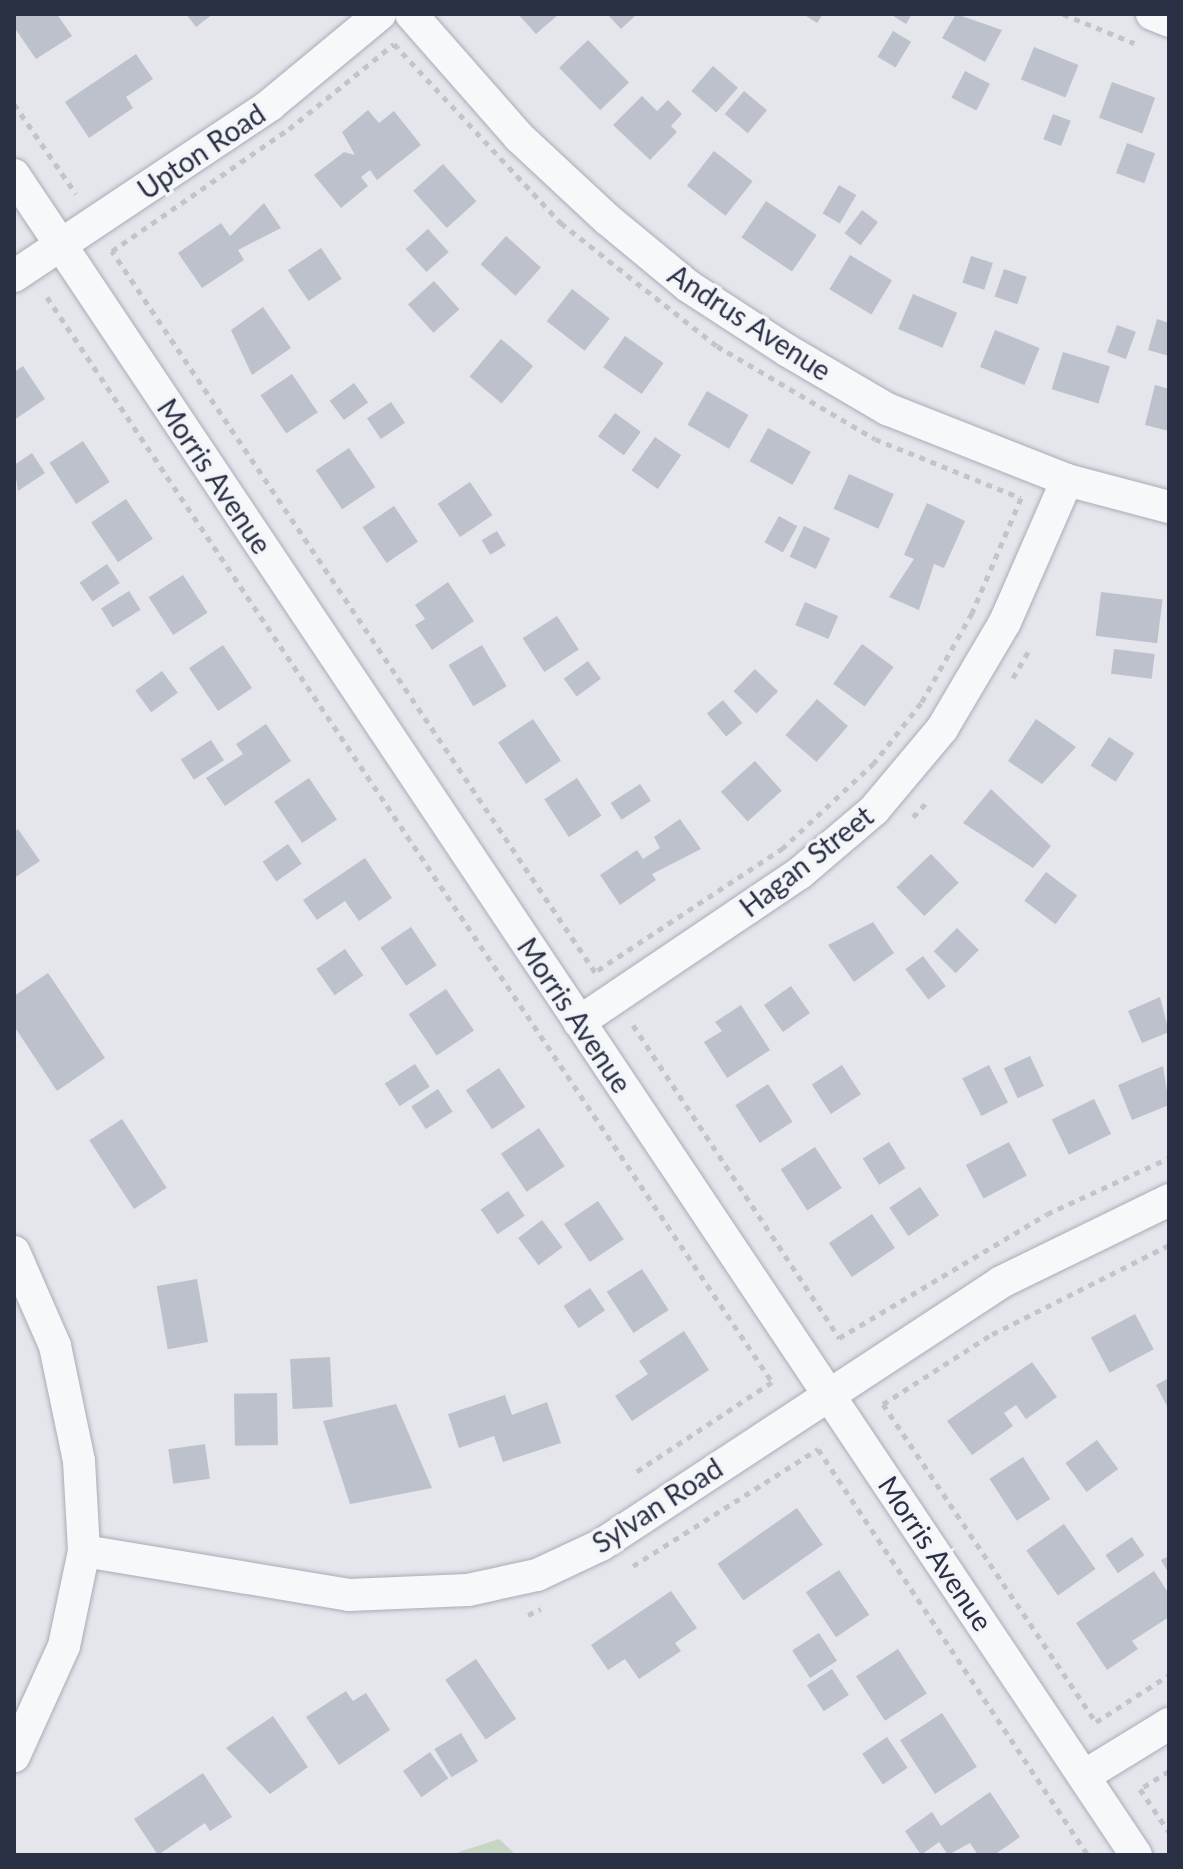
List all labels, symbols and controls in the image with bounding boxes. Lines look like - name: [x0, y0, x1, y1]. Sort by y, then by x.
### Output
- street label: Upton Road: [131, 96, 271, 206]
- street label: Andrus Avenue: [662, 257, 838, 387]
- street label: Morris Avenue: [151, 392, 279, 560]
- street label: Hagan Street: [733, 799, 879, 923]
- street label: Morris Avenue: [511, 931, 639, 1099]
- street label: Sylvan Road: [586, 1450, 728, 1560]
- street label: Morris Avenue: [872, 1469, 1000, 1637]

